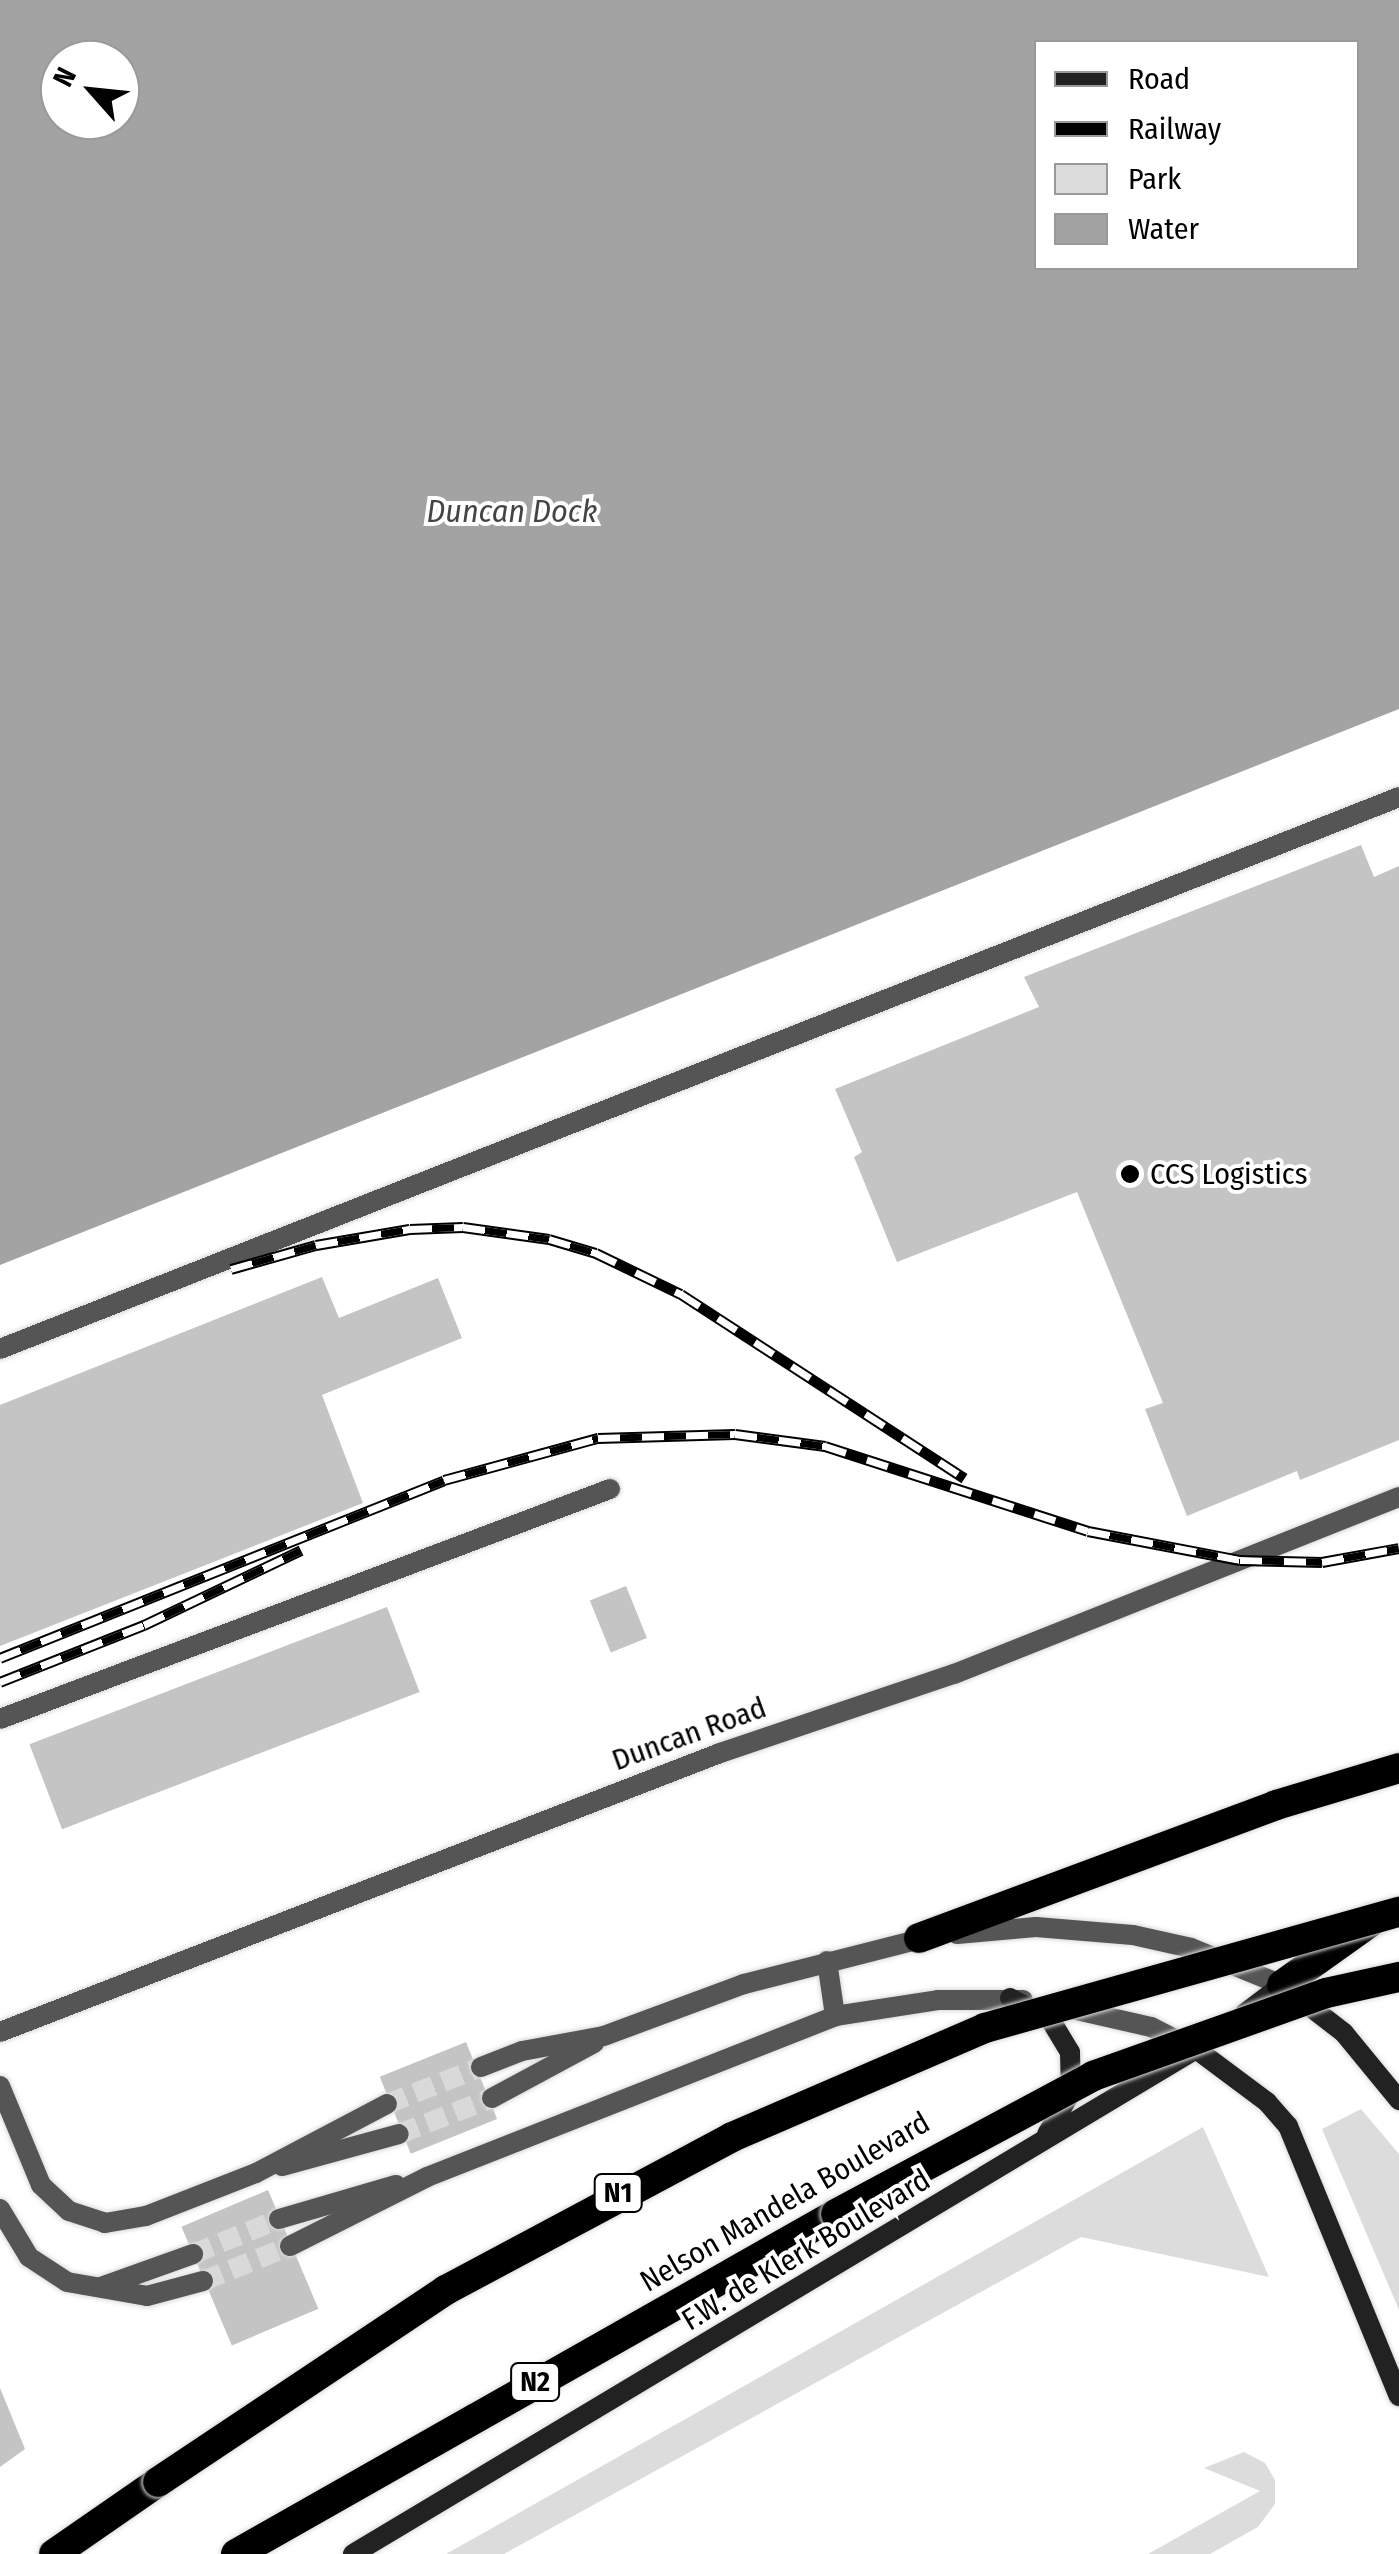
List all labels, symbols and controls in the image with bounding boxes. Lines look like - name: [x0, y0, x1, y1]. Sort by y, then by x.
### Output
- north arrow: [40, 40, 140, 140]
- legend: [1034, 40, 1359, 270]
- text: Road: [1128, 61, 1190, 97]
- text: N: [46, 62, 83, 92]
- text: Railway: [1128, 111, 1221, 147]
- text: Park: [1128, 161, 1181, 197]
- text: Water: [1128, 211, 1199, 247]
- water label: Duncan Dock: [427, 492, 597, 530]
- place label: CCS Logistics: [1150, 1156, 1307, 1192]
- marker: CCS Logistics: [1119, 1163, 1141, 1185]
- street label: Duncan Road: [607, 1690, 771, 1778]
- street label: Nelson Mandela Boulevard: [634, 2104, 936, 2300]
- street label: F.W. de Klerk Boulevard: [676, 2162, 936, 2338]
- road number: N1: [593, 2170, 643, 2216]
- road number: N2: [510, 2359, 560, 2405]

